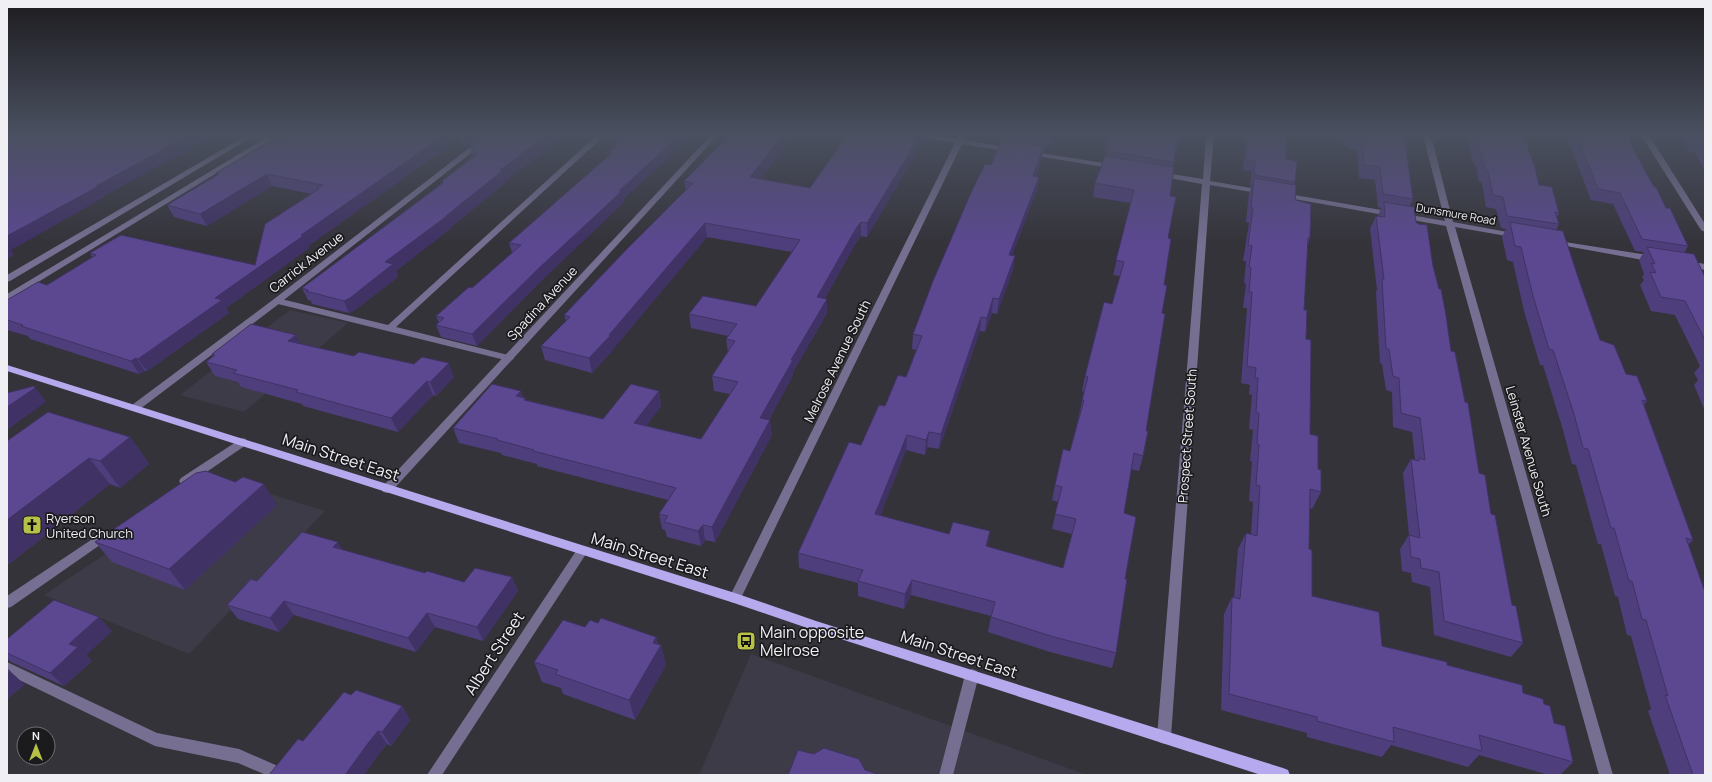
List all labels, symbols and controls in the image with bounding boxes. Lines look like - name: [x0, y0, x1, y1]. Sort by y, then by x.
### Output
- street label: Dunsmure Road: [1415, 199, 1497, 228]
- street label: Carrick Avenue: [265, 227, 347, 297]
- street label: Spadina Avenue: [503, 262, 581, 344]
- street label: Melrose Avenue South: [799, 297, 875, 425]
- street label: Prospect Street South: [1173, 368, 1201, 504]
- street label: Leinster Avenue South: [1502, 384, 1556, 518]
- street label: Main Street East: [280, 428, 402, 486]
- place label: Ryerson United Church: [46, 509, 133, 542]
- church icon: Ryerson United Church: [21, 514, 43, 536]
- street label: Main Street East: [589, 527, 711, 583]
- street label: Albert Street: [459, 607, 529, 699]
- place label: Main opposite Melrose: [760, 621, 864, 661]
- street label: Main Street East: [898, 625, 1020, 683]
- bus stop icon: Main opposite Melrose: [735, 630, 757, 652]
- north arrow: [16, 726, 56, 766]
- text: N: [32, 728, 40, 743]

